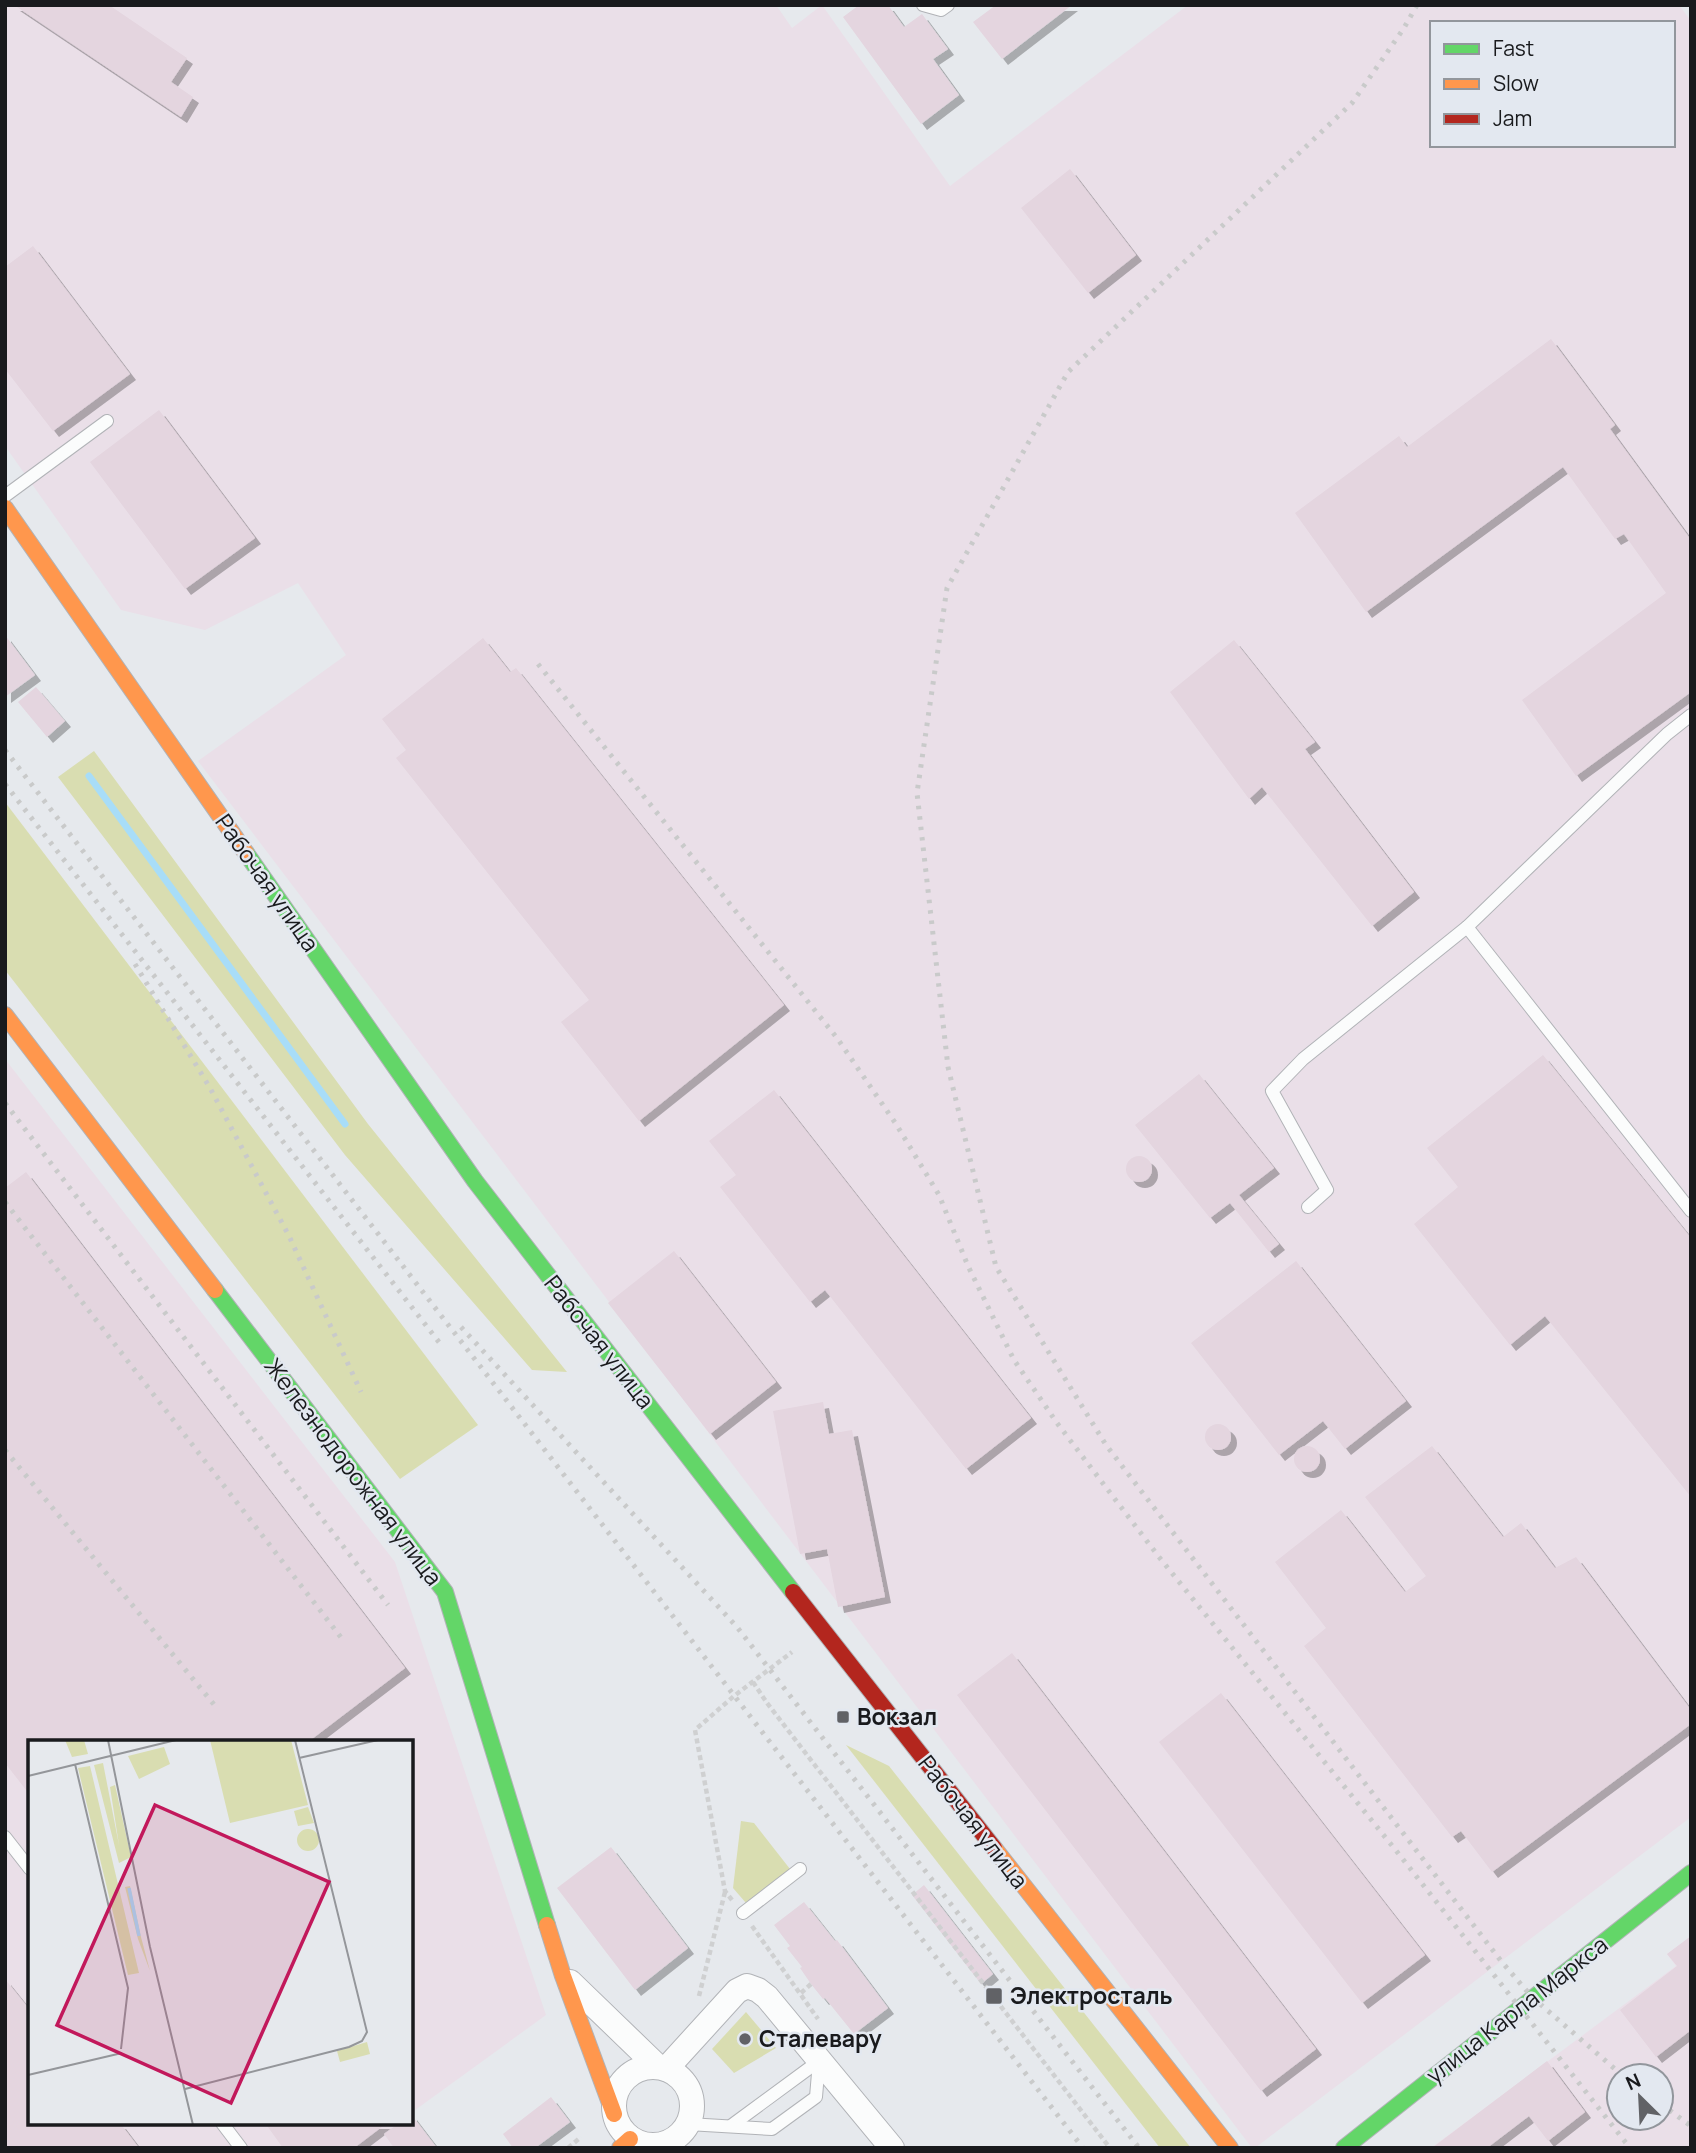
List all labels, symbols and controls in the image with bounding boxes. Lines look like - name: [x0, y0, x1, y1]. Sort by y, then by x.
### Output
- legend: [1430, 21, 1675, 147]
- text: Fast: [1493, 34, 1534, 62]
- text: Slow: [1493, 69, 1539, 97]
- text: Jam: [1493, 104, 1532, 132]
- street label: Рабочая улица: [208, 807, 327, 958]
- street label: Рабочая улица: [538, 1268, 662, 1415]
- street label: Железнодорожная улица: [258, 1351, 450, 1592]
- place label: Вокзал: [857, 1700, 937, 1732]
- marker: Вокзал: [835, 1709, 851, 1725]
- inset map: [28, 1740, 413, 2125]
- street label: Рабочая улица: [912, 1748, 1036, 1895]
- street label: улица Карла Маркса: [1419, 1928, 1614, 2090]
- place label: Электросталь: [1010, 1979, 1173, 2011]
- marker: Электросталь: [984, 1986, 1004, 2006]
- place label: Сталевару: [759, 2022, 882, 2054]
- marker: Сталевару: [737, 2031, 753, 2047]
- north arrow: [1605, 2062, 1675, 2132]
- text: N: [1622, 2067, 1645, 2096]

